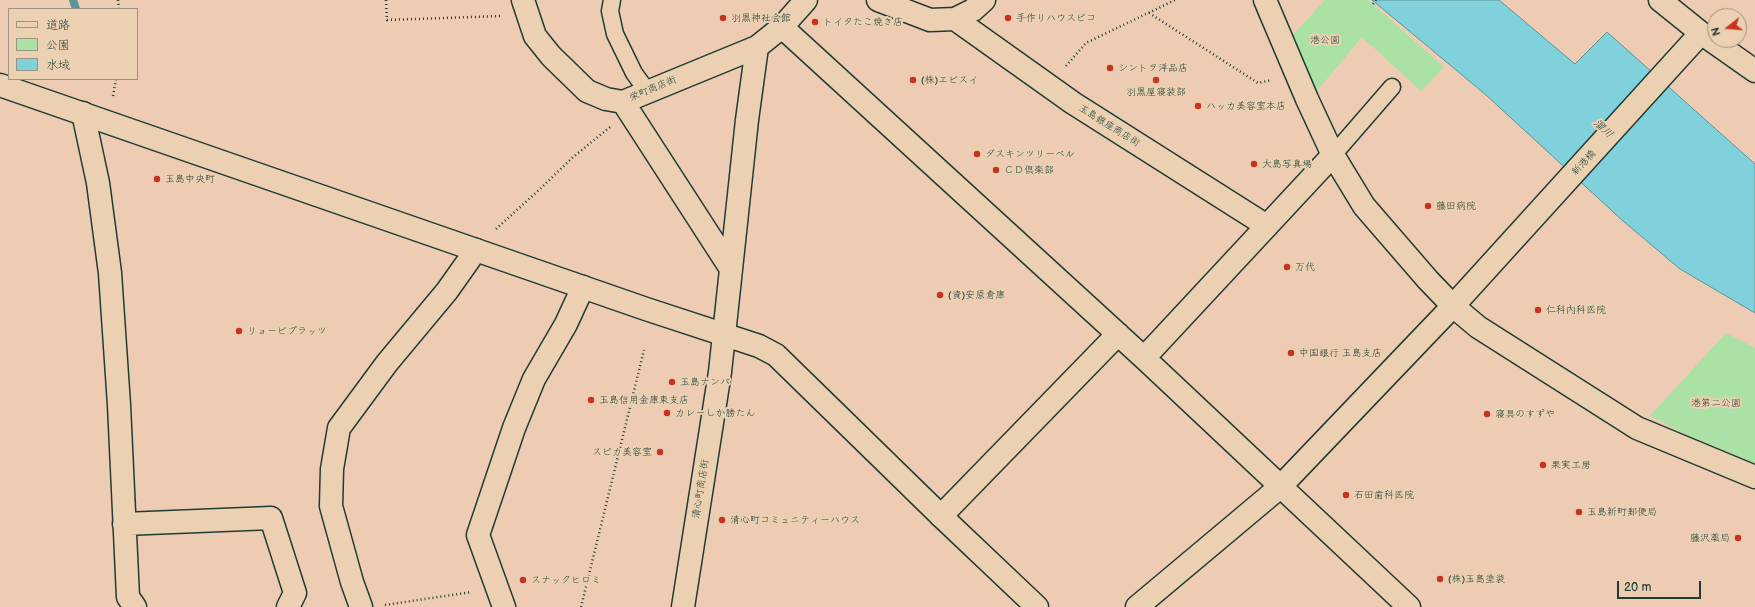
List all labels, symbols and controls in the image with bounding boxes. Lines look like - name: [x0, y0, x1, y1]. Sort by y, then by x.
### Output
- legend: [8, 8, 138, 80]
- north arrow: [1707, 8, 1747, 48]
- place label: 羽黒神社会館: [731, 12, 791, 24]
- place label: 手作りハウスピコ: [1016, 12, 1096, 24]
- marker: 羽黒神社会館: [718, 13, 728, 23]
- marker: 手作りハウスピコ: [1003, 13, 1013, 23]
- place label: トイタたこ焼き店: [823, 16, 903, 28]
- marker: トイタたこ焼き店: [810, 17, 820, 27]
- text: 道路: [46, 18, 70, 33]
- text: N: [1709, 26, 1723, 37]
- park label: 港公園: [1310, 34, 1340, 46]
- text: 公園: [46, 38, 70, 53]
- text: 水域: [46, 58, 70, 73]
- place label: シントヲ洋品店: [1118, 62, 1188, 74]
- marker: シントヲ洋品店: [1105, 63, 1115, 73]
- street label: 栄町商店街: [628, 74, 678, 104]
- place label: (株)エビスイ: [921, 74, 978, 86]
- marker: (株)エビスイ: [908, 75, 918, 85]
- marker: 羽黒屋寝装部: [1151, 75, 1161, 85]
- place label: 羽黒屋寝装部: [1126, 86, 1186, 98]
- place label: ハッカ美容室本店: [1206, 100, 1286, 112]
- marker: ハッカ美容室本店: [1193, 101, 1203, 111]
- street label: 玉島銀座商店街: [1076, 102, 1142, 150]
- water label: 溜川: [1590, 117, 1616, 141]
- place label: ダスキンツリーベル: [985, 148, 1075, 160]
- street label: 新港橋: [1570, 148, 1598, 178]
- marker: ダスキンツリーベル: [972, 149, 982, 159]
- place label: 大島写真場: [1262, 158, 1312, 170]
- marker: 大島写真場: [1249, 159, 1259, 169]
- place label: ＣＤ倶楽部: [1004, 164, 1054, 176]
- marker: ＣＤ倶楽部: [991, 165, 1001, 175]
- place label: 玉島中央町: [165, 173, 215, 185]
- marker: 玉島中央町: [152, 174, 162, 184]
- place label: 藤田病院: [1436, 200, 1476, 212]
- marker: 藤田病院: [1423, 201, 1433, 211]
- place label: 万代: [1295, 261, 1315, 273]
- marker: 万代: [1282, 262, 1292, 272]
- place label: (資)安原倉庫: [948, 289, 1005, 301]
- marker: (資)安原倉庫: [935, 290, 945, 300]
- place label: 仁科内科医院: [1546, 304, 1606, 316]
- marker: 仁科内科医院: [1533, 305, 1543, 315]
- place label: リョービプラッツ: [247, 325, 327, 337]
- marker: リョービプラッツ: [234, 326, 244, 336]
- place label: 中国銀行 玉島支店: [1299, 347, 1382, 359]
- marker: 中国銀行 玉島支店: [1286, 348, 1296, 358]
- place label: 玉島ナンバ: [680, 376, 730, 388]
- marker: 玉島ナンバ: [667, 377, 677, 387]
- place label: 玉島信用金庫東支店: [599, 394, 689, 406]
- marker: 玉島信用金庫東支店: [586, 395, 596, 405]
- park label: 港第二公園: [1691, 397, 1741, 409]
- place label: カレーしか勝たん: [675, 407, 755, 419]
- marker: カレーしか勝たん: [662, 408, 672, 418]
- place label: 寝具のすずや: [1495, 408, 1555, 420]
- marker: 寝具のすずや: [1482, 409, 1492, 419]
- place label: スピカ美容室: [592, 446, 652, 458]
- marker: スピカ美容室: [655, 447, 665, 457]
- street label: 清心町商店街: [690, 458, 712, 520]
- place label: 果実工房: [1551, 459, 1591, 471]
- marker: 果実工房: [1538, 460, 1548, 470]
- place label: 石田歯科医院: [1354, 489, 1414, 501]
- marker: 石田歯科医院: [1341, 490, 1351, 500]
- place label: 玉島新町郵便局: [1587, 506, 1657, 518]
- marker: 玉島新町郵便局: [1574, 507, 1584, 517]
- place label: 清心町コミュニティーハウス: [730, 514, 860, 526]
- marker: 清心町コミュニティーハウス: [717, 515, 727, 525]
- place label: 藤沢薬局: [1690, 532, 1730, 544]
- marker: 藤沢薬局: [1733, 533, 1743, 543]
- place label: (株)玉島塗装: [1448, 573, 1505, 585]
- scale bar: [1619, 573, 1703, 599]
- place label: スナックヒロミ: [531, 574, 601, 586]
- marker: (株)玉島塗装: [1435, 574, 1445, 584]
- marker: スナックヒロミ: [518, 575, 528, 585]
- text: 20 m: [1624, 580, 1651, 595]

